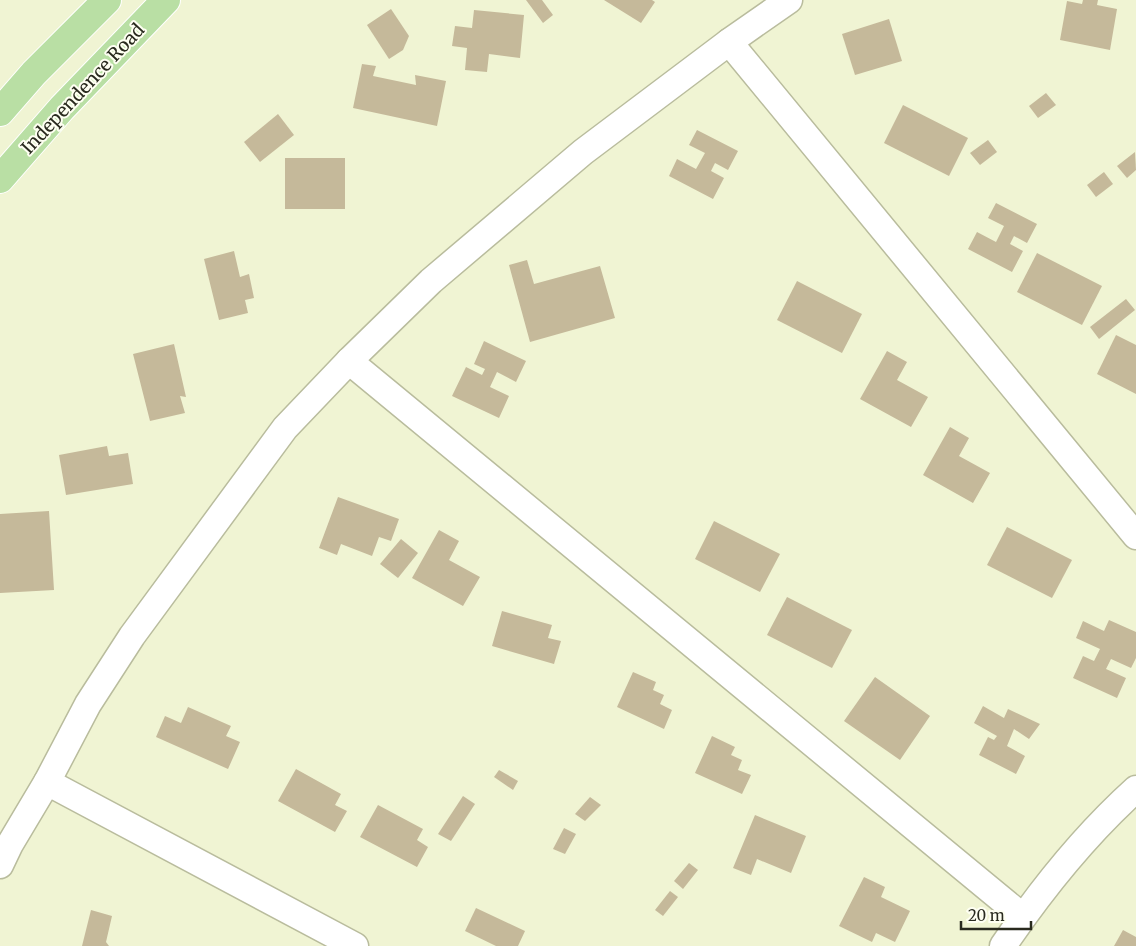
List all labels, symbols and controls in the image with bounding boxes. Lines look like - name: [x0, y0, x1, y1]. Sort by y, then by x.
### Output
- street label: Independence Road: [16, 18, 149, 159]
- scale bar: [961, 898, 1031, 930]
- text: 20 m: [968, 906, 1005, 925]

